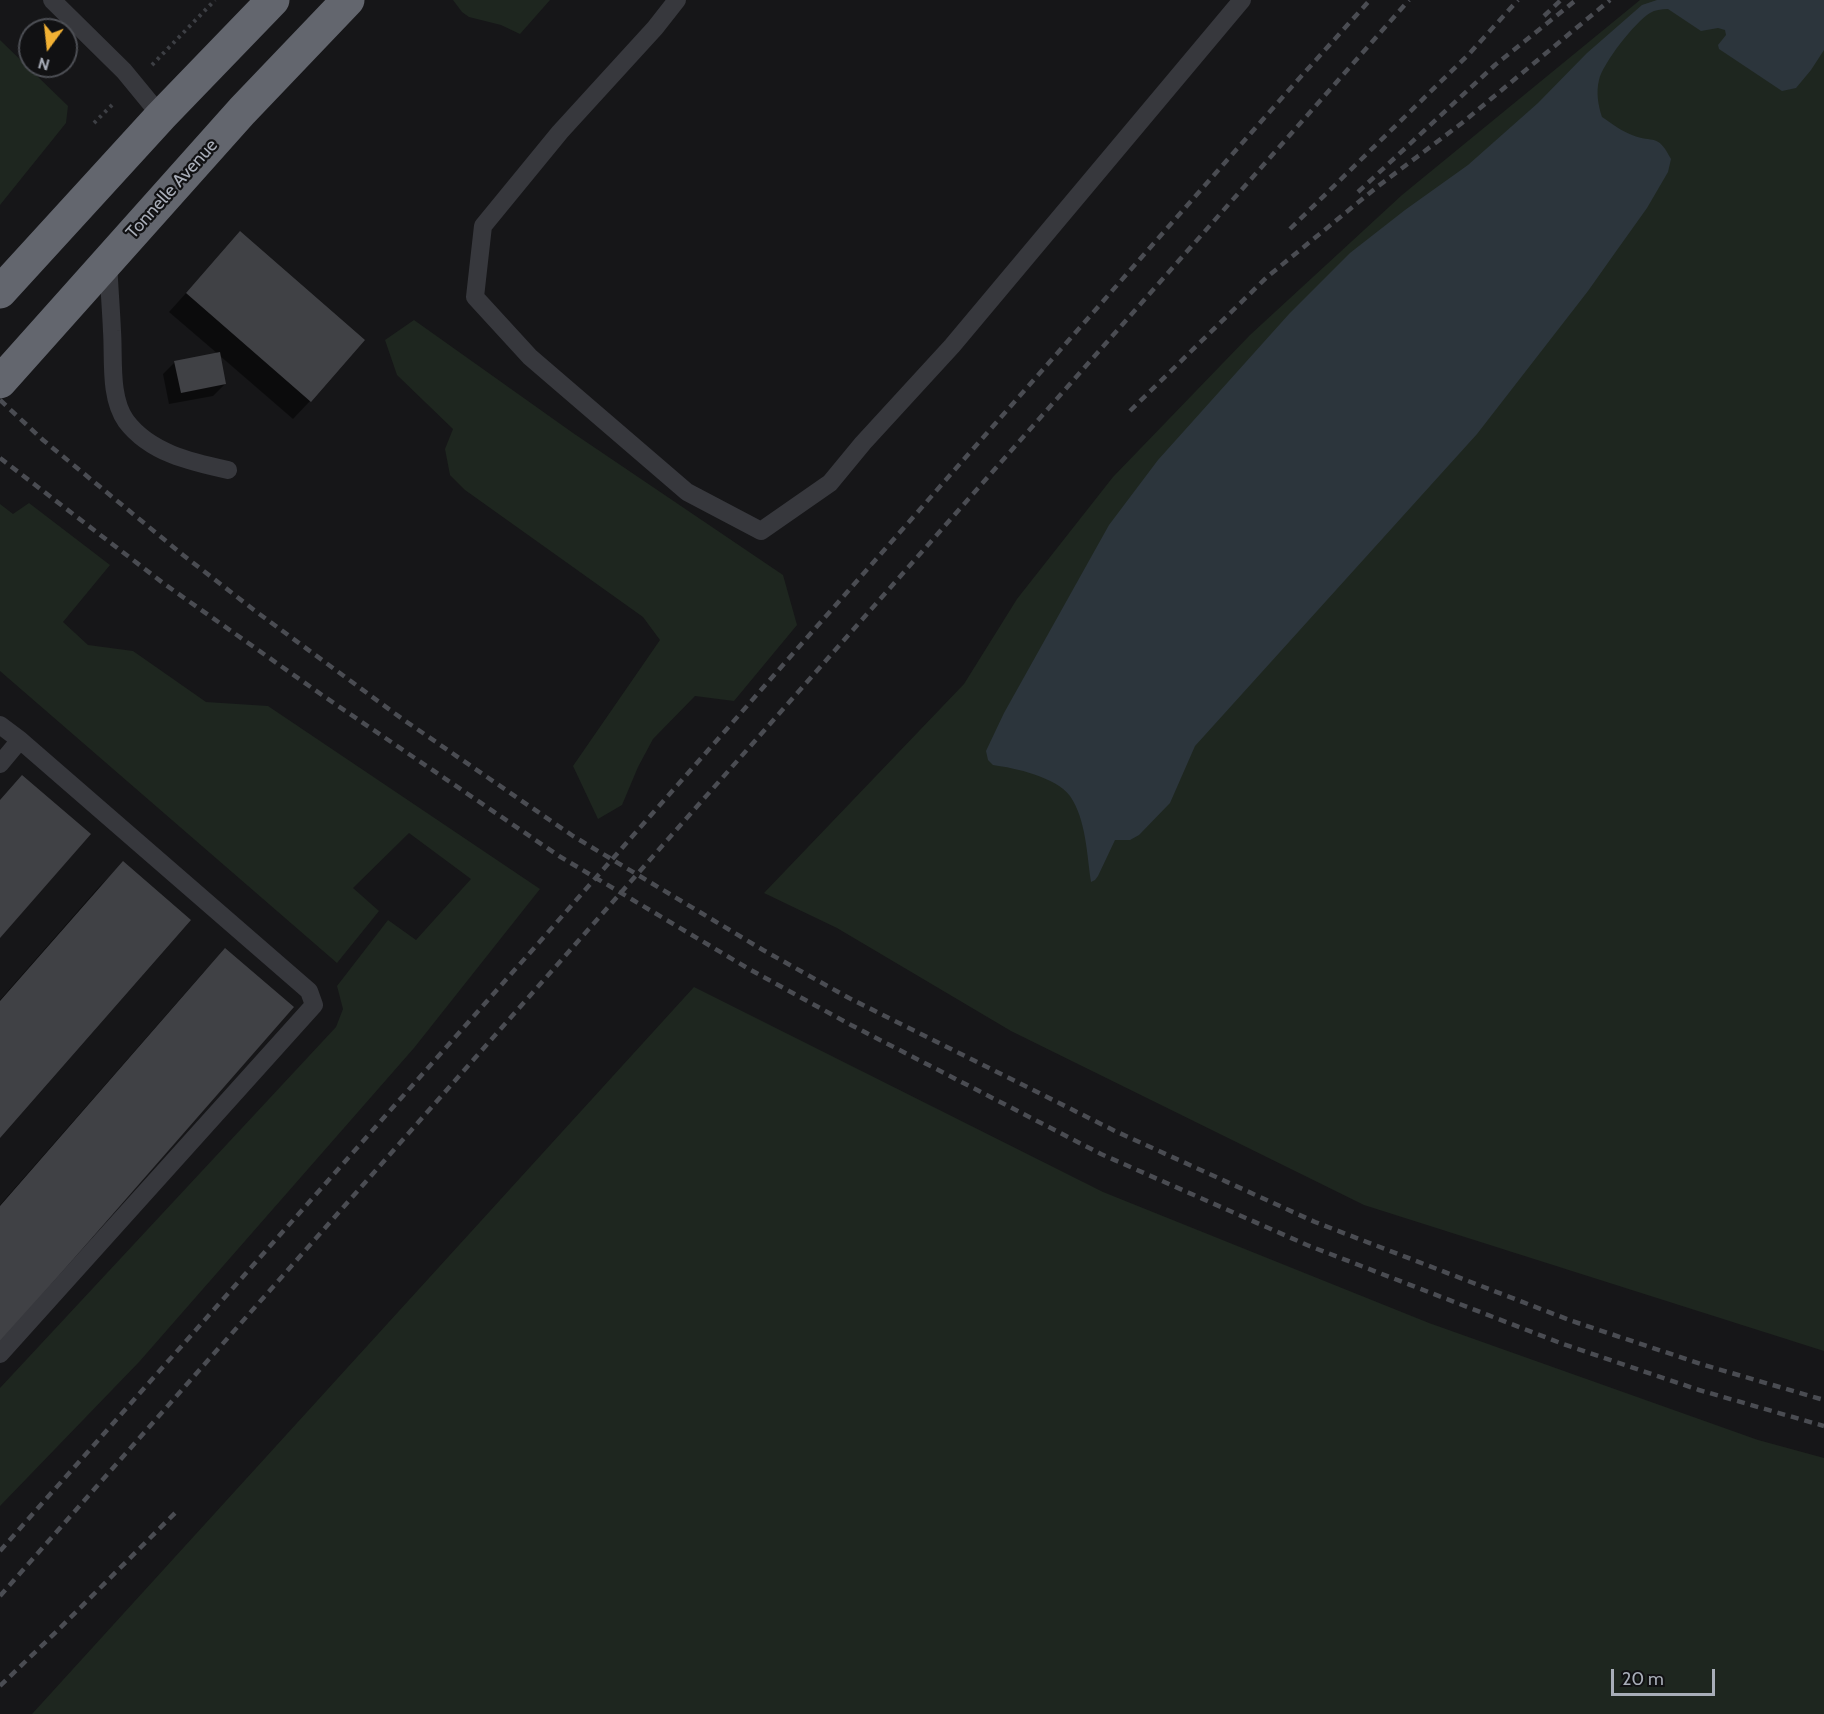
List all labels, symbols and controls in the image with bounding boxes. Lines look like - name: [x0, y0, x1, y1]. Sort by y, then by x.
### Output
- north arrow: [18, 18, 78, 78]
- text: N: [36, 53, 52, 75]
- street label: Tonnelle Avenue: [122, 135, 222, 243]
- scale bar: [1614, 1657, 1718, 1695]
- text: 20 m: [1622, 1668, 1664, 1690]

